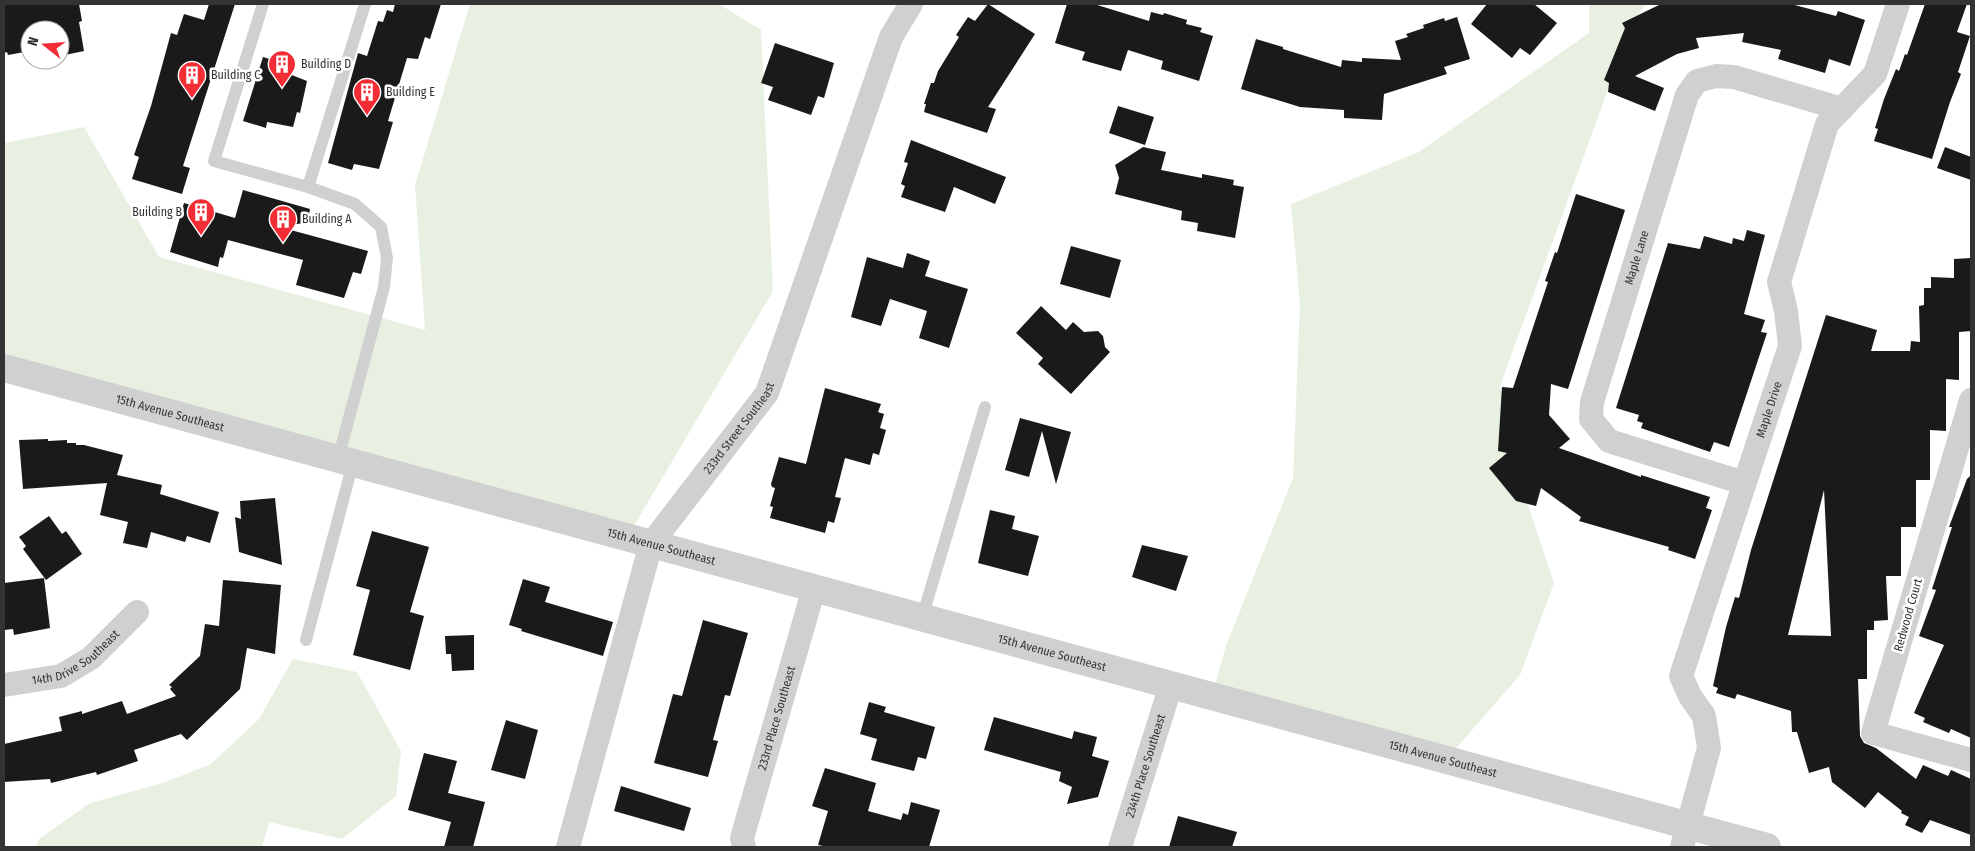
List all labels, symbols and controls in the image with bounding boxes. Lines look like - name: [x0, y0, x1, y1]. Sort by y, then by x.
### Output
- north arrow: [20, 20, 70, 70]
- text: N: [24, 35, 42, 48]
- building icon: Building D: [267, 49, 297, 88]
- place label: Building D: [301, 57, 351, 71]
- building icon: Building C: [177, 60, 207, 99]
- place label: Building C: [211, 68, 260, 82]
- building icon: Building E: [352, 77, 382, 116]
- place label: Building E: [386, 85, 435, 99]
- building icon: Building B: [186, 197, 216, 236]
- building icon: Building A: [268, 204, 298, 243]
- place label: Building B: [132, 205, 182, 219]
- place label: Building A: [302, 212, 352, 226]
- street label: Maple Lane: [1622, 229, 1652, 286]
- street label: 233rd Street Southeast: [700, 380, 777, 477]
- street label: Maple Drive: [1753, 380, 1785, 439]
- street label: 15th Avenue Southeast: [114, 392, 226, 435]
- street label: 15th Avenue Southeast: [605, 525, 717, 568]
- street label: Redwood Court: [1891, 577, 1925, 653]
- street label: 14th Drive Southeast: [31, 627, 122, 687]
- street label: 15th Avenue Southeast: [996, 631, 1108, 674]
- street label: 233rd Place Southeast: [755, 664, 798, 772]
- street label: 234th Place Southeast: [1123, 712, 1168, 819]
- street label: 15th Avenue Southeast: [1387, 738, 1499, 780]

